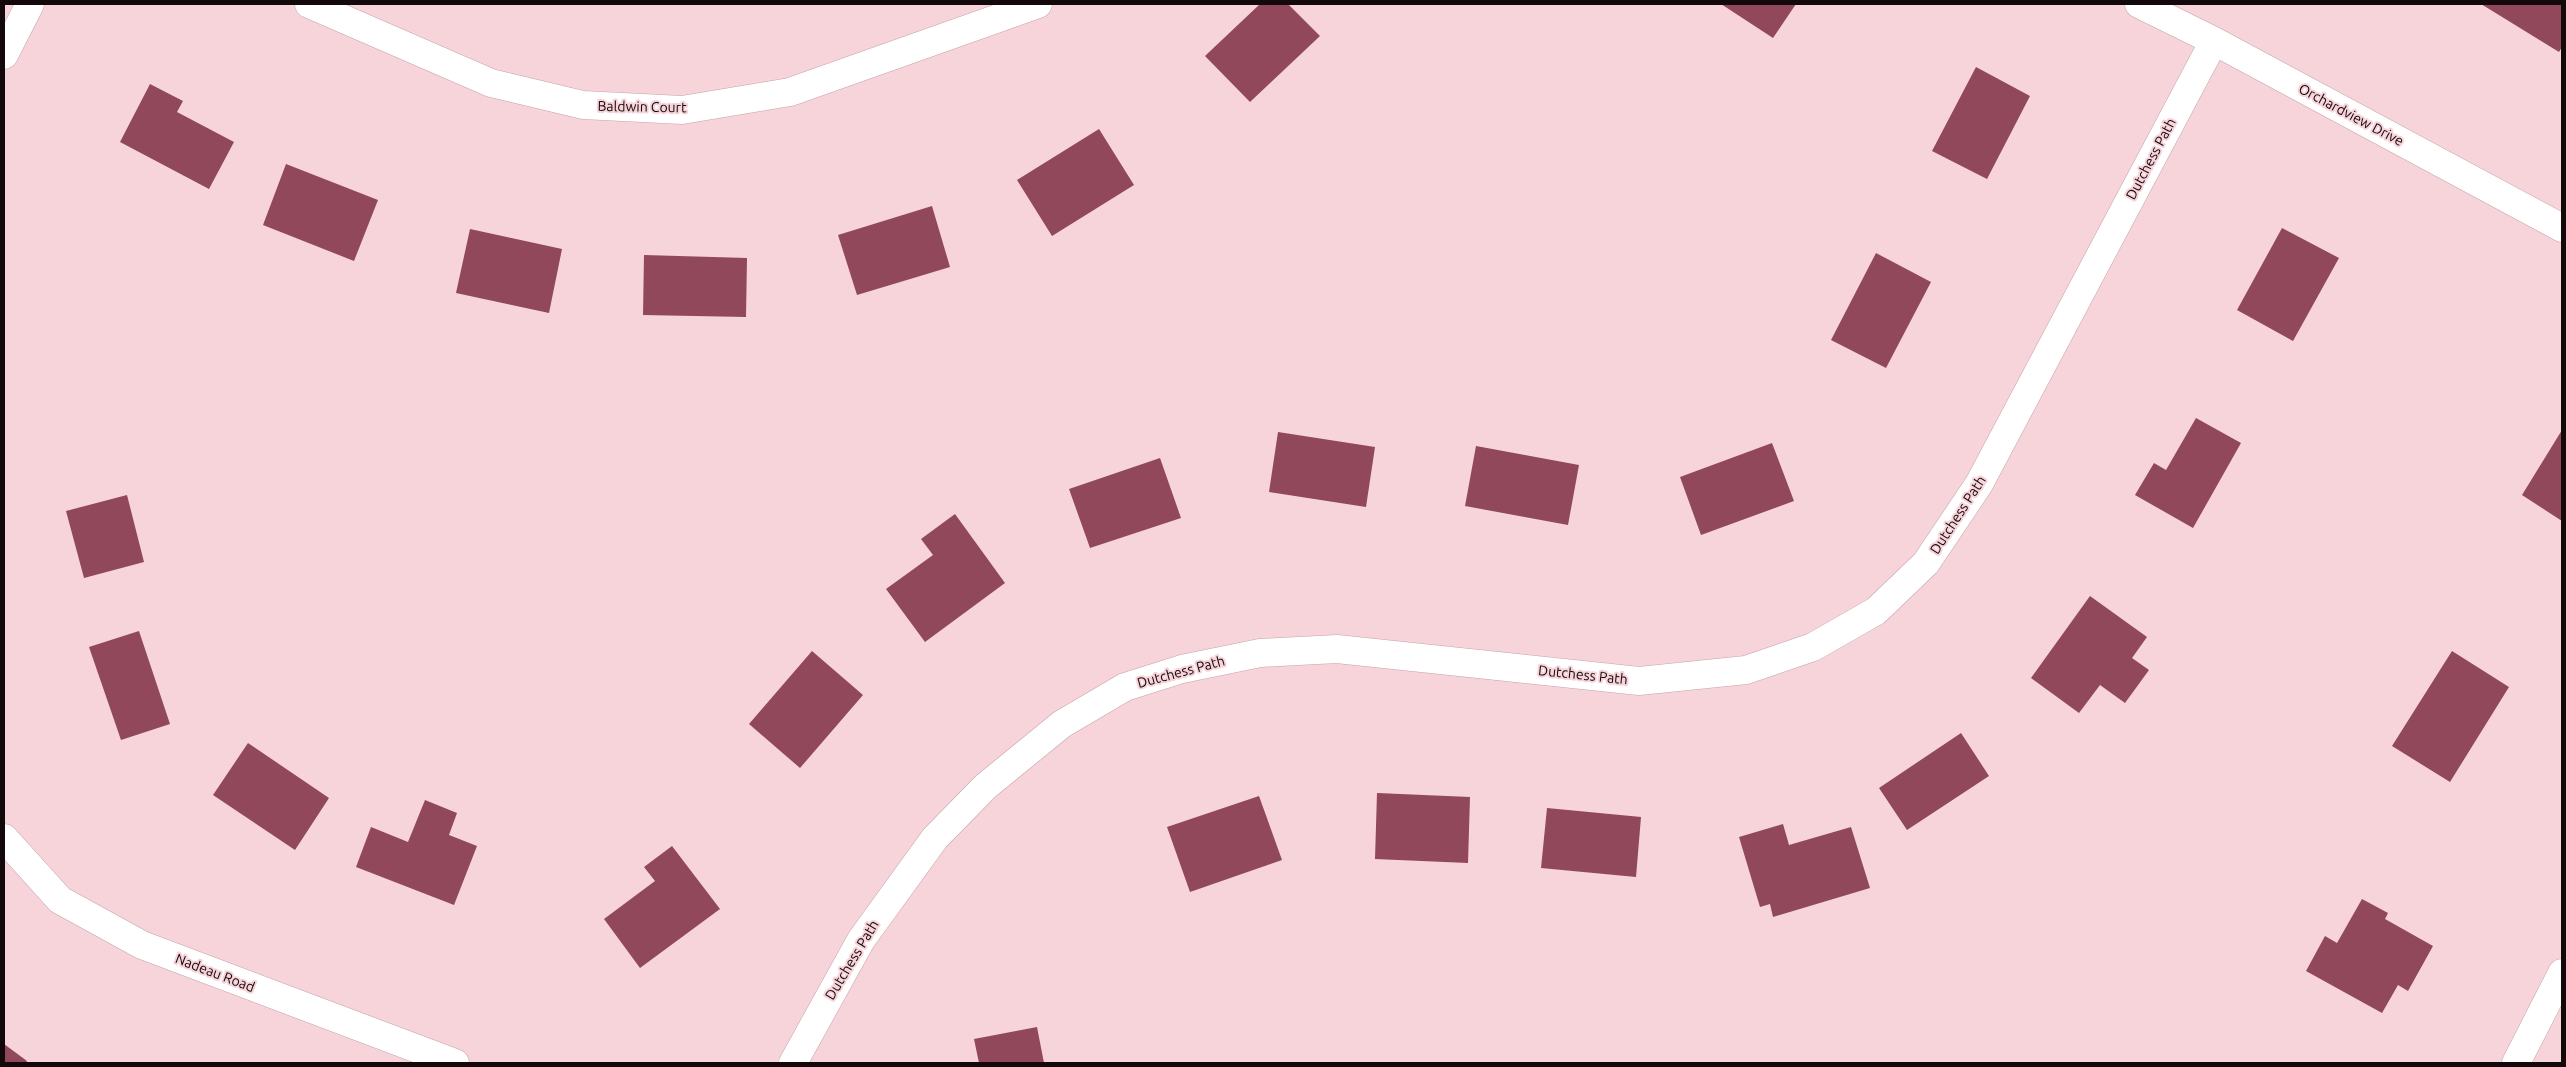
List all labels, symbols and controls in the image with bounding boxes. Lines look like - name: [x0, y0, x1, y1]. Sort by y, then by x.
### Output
- street label: Orchardview Drive: [2296, 80, 2406, 150]
- street label: Baldwin Court: [597, 98, 687, 116]
- street label: Dutchess Path: [2122, 115, 2180, 203]
- street label: Dutchess Path: [1926, 473, 1990, 557]
- street label: Dutchess Path: [1135, 652, 1227, 692]
- street label: Dutchess Path: [1537, 662, 1629, 688]
- street label: Dutchess Path: [822, 917, 882, 1003]
- street label: Nadeau Road: [173, 950, 257, 996]

